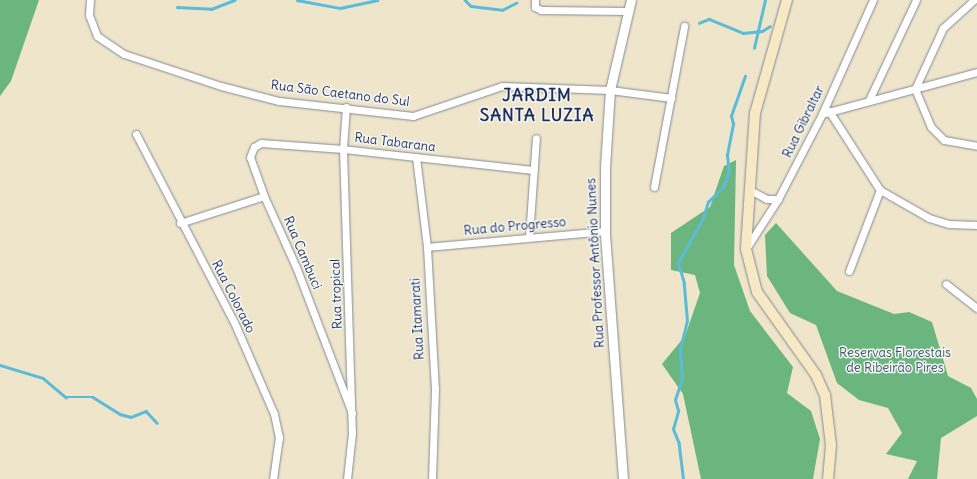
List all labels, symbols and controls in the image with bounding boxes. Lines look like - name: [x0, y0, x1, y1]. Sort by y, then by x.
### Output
- street label: Rua São Caetano do Sul: [270, 78, 410, 110]
- street label: Rua Gibraltar: [780, 83, 828, 161]
- district label: JARDIM SANTA LUZIA: [480, 86, 594, 126]
- street label: Rua Tabarana: [353, 130, 437, 156]
- street label: Rua Professor Antônio Nunes: [584, 178, 608, 348]
- street label: Rua Cambuci: [280, 214, 324, 292]
- street label: Rua do Progresso: [463, 215, 567, 239]
- street label: Rua Colorado: [208, 258, 258, 336]
- street label: Rua tropical: [328, 259, 346, 329]
- street label: Rua Itamarati: [408, 278, 428, 360]
- park label: Reservas Florestais de Ribeirão Pires: [839, 346, 951, 377]

